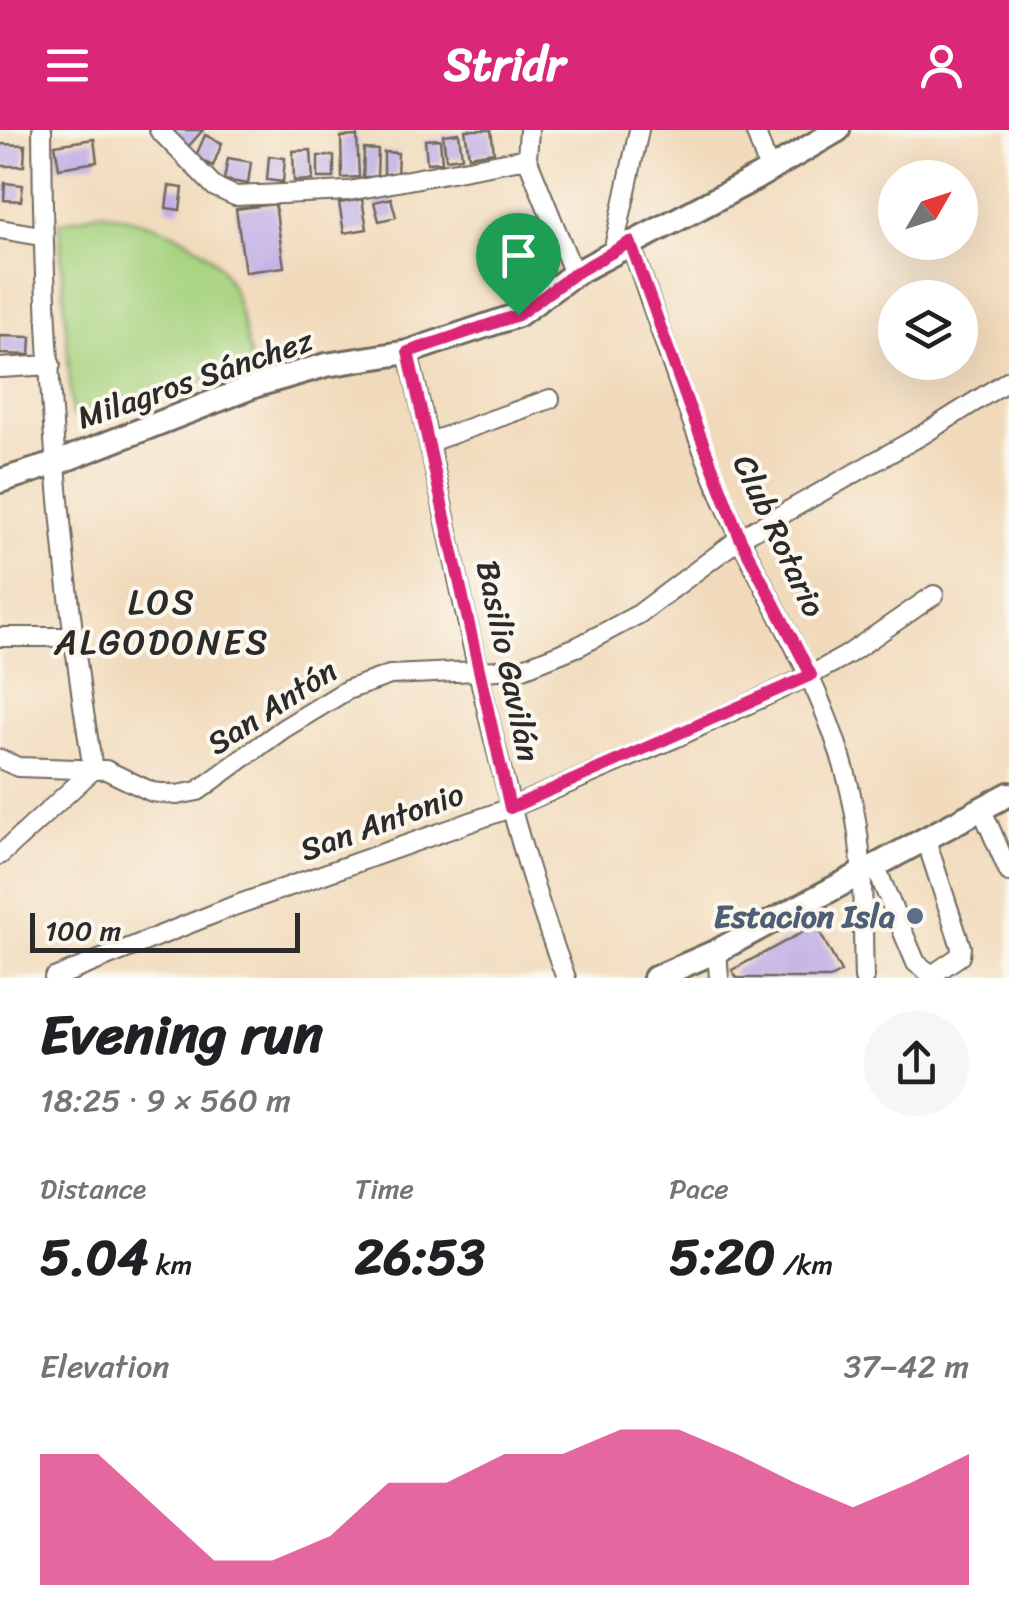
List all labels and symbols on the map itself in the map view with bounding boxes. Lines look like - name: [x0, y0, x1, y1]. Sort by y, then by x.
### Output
- north arrow: [878, 160, 978, 260]
- pin: [476, 213, 561, 316]
- street label: Milagros Sánchez: [69, 312, 321, 446]
- street label: Club Rotario: [716, 445, 842, 627]
- street label: Basilio Gavilán: [459, 555, 557, 767]
- district label: LOS ALGODONES: [53, 571, 270, 673]
- street label: San Antón: [195, 643, 349, 771]
- street label: San Antonio: [292, 766, 472, 878]
- place label: Estacion Isla: [714, 888, 895, 945]
- marker: Estacion Isla: [904, 905, 926, 927]
- scale bar: [30, 908, 300, 953]

